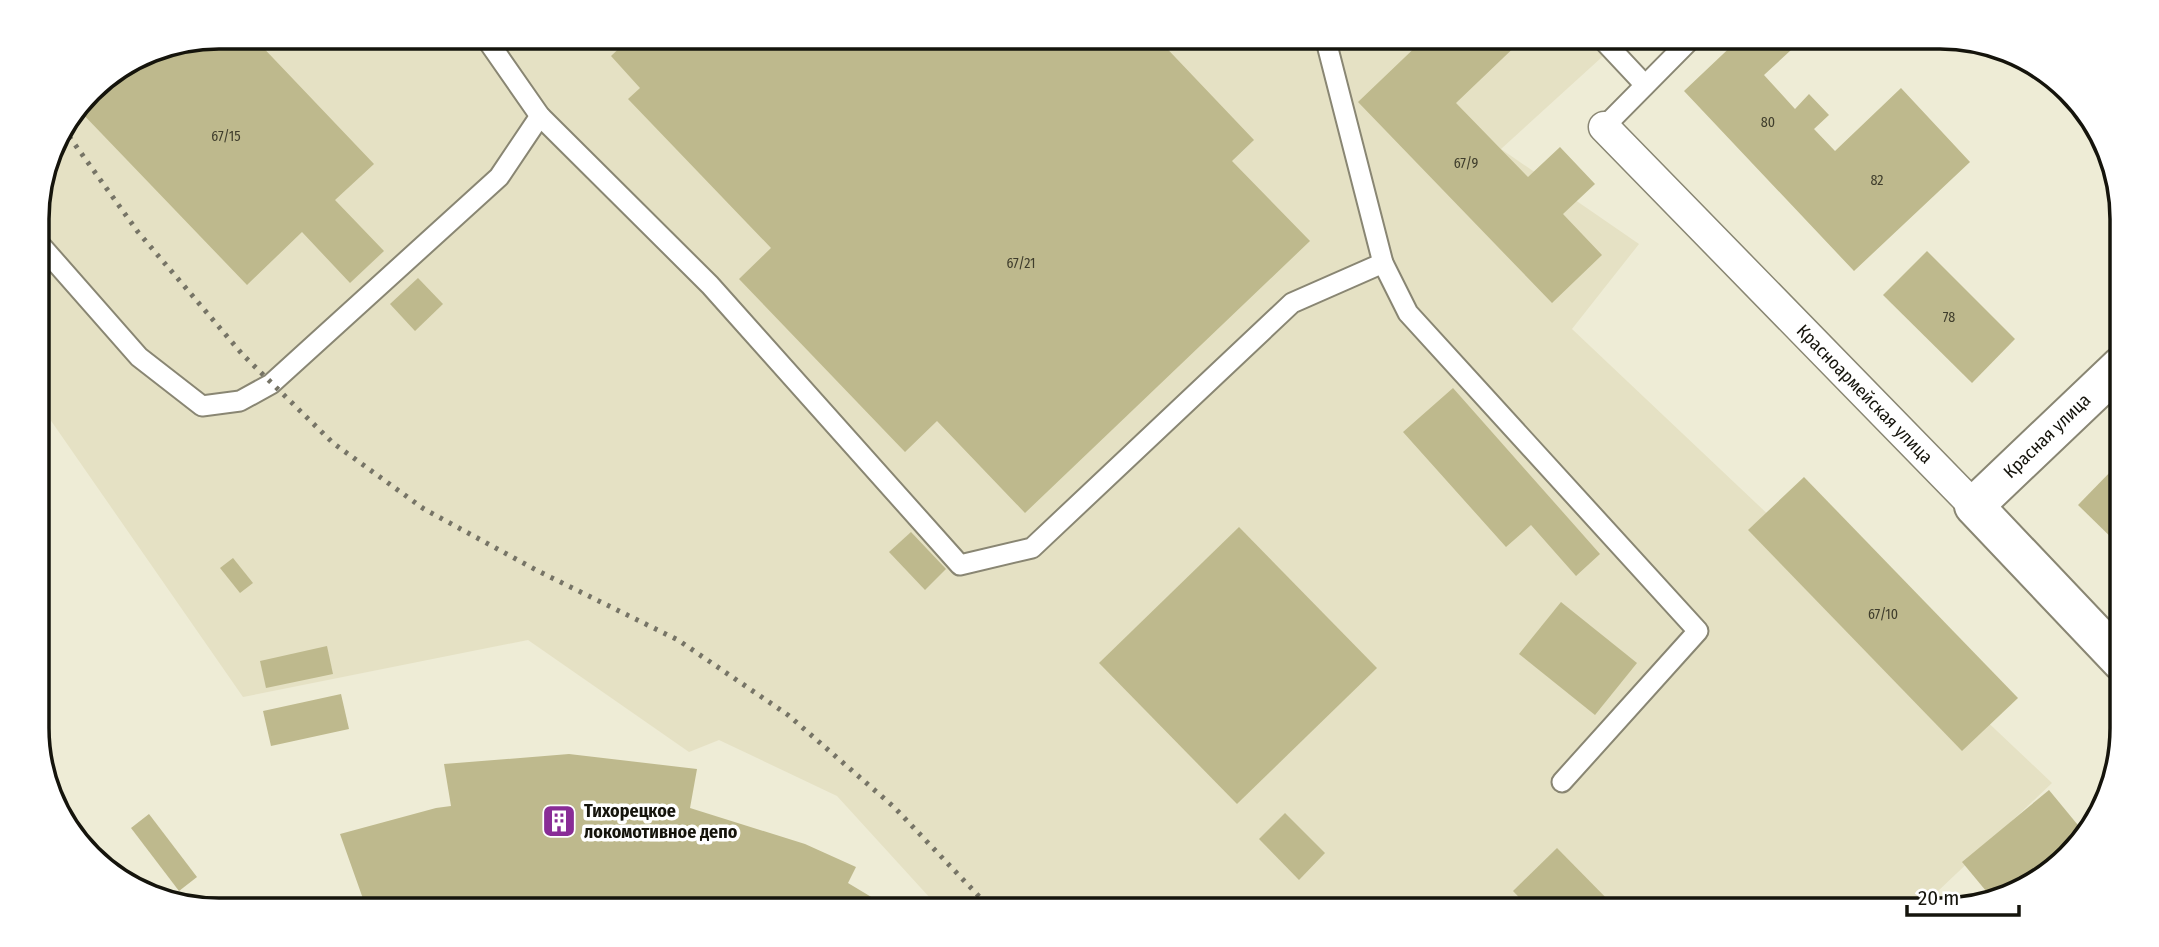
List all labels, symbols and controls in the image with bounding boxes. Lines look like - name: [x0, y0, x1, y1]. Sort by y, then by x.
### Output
- house number: 80: [1761, 114, 1775, 131]
- house number: 67/15: [211, 128, 241, 145]
- house number: 67/9: [1454, 155, 1478, 172]
- house number: 82: [1870, 172, 1884, 189]
- house number: 67/21: [1006, 255, 1036, 272]
- house number: 78: [1943, 309, 1955, 326]
- street label: Красноармейская улица: [1792, 320, 1937, 468]
- street label: Красная улица: [1999, 389, 2095, 483]
- house number: 67/10: [1868, 606, 1898, 623]
- place label: Тихорецкое локомотивное депо: [584, 800, 738, 843]
- building icon: Тихорецкое локомотивное депо: [540, 802, 578, 840]
- scale bar: [1907, 874, 2019, 918]
- text: 20 m: [1918, 885, 1959, 911]

